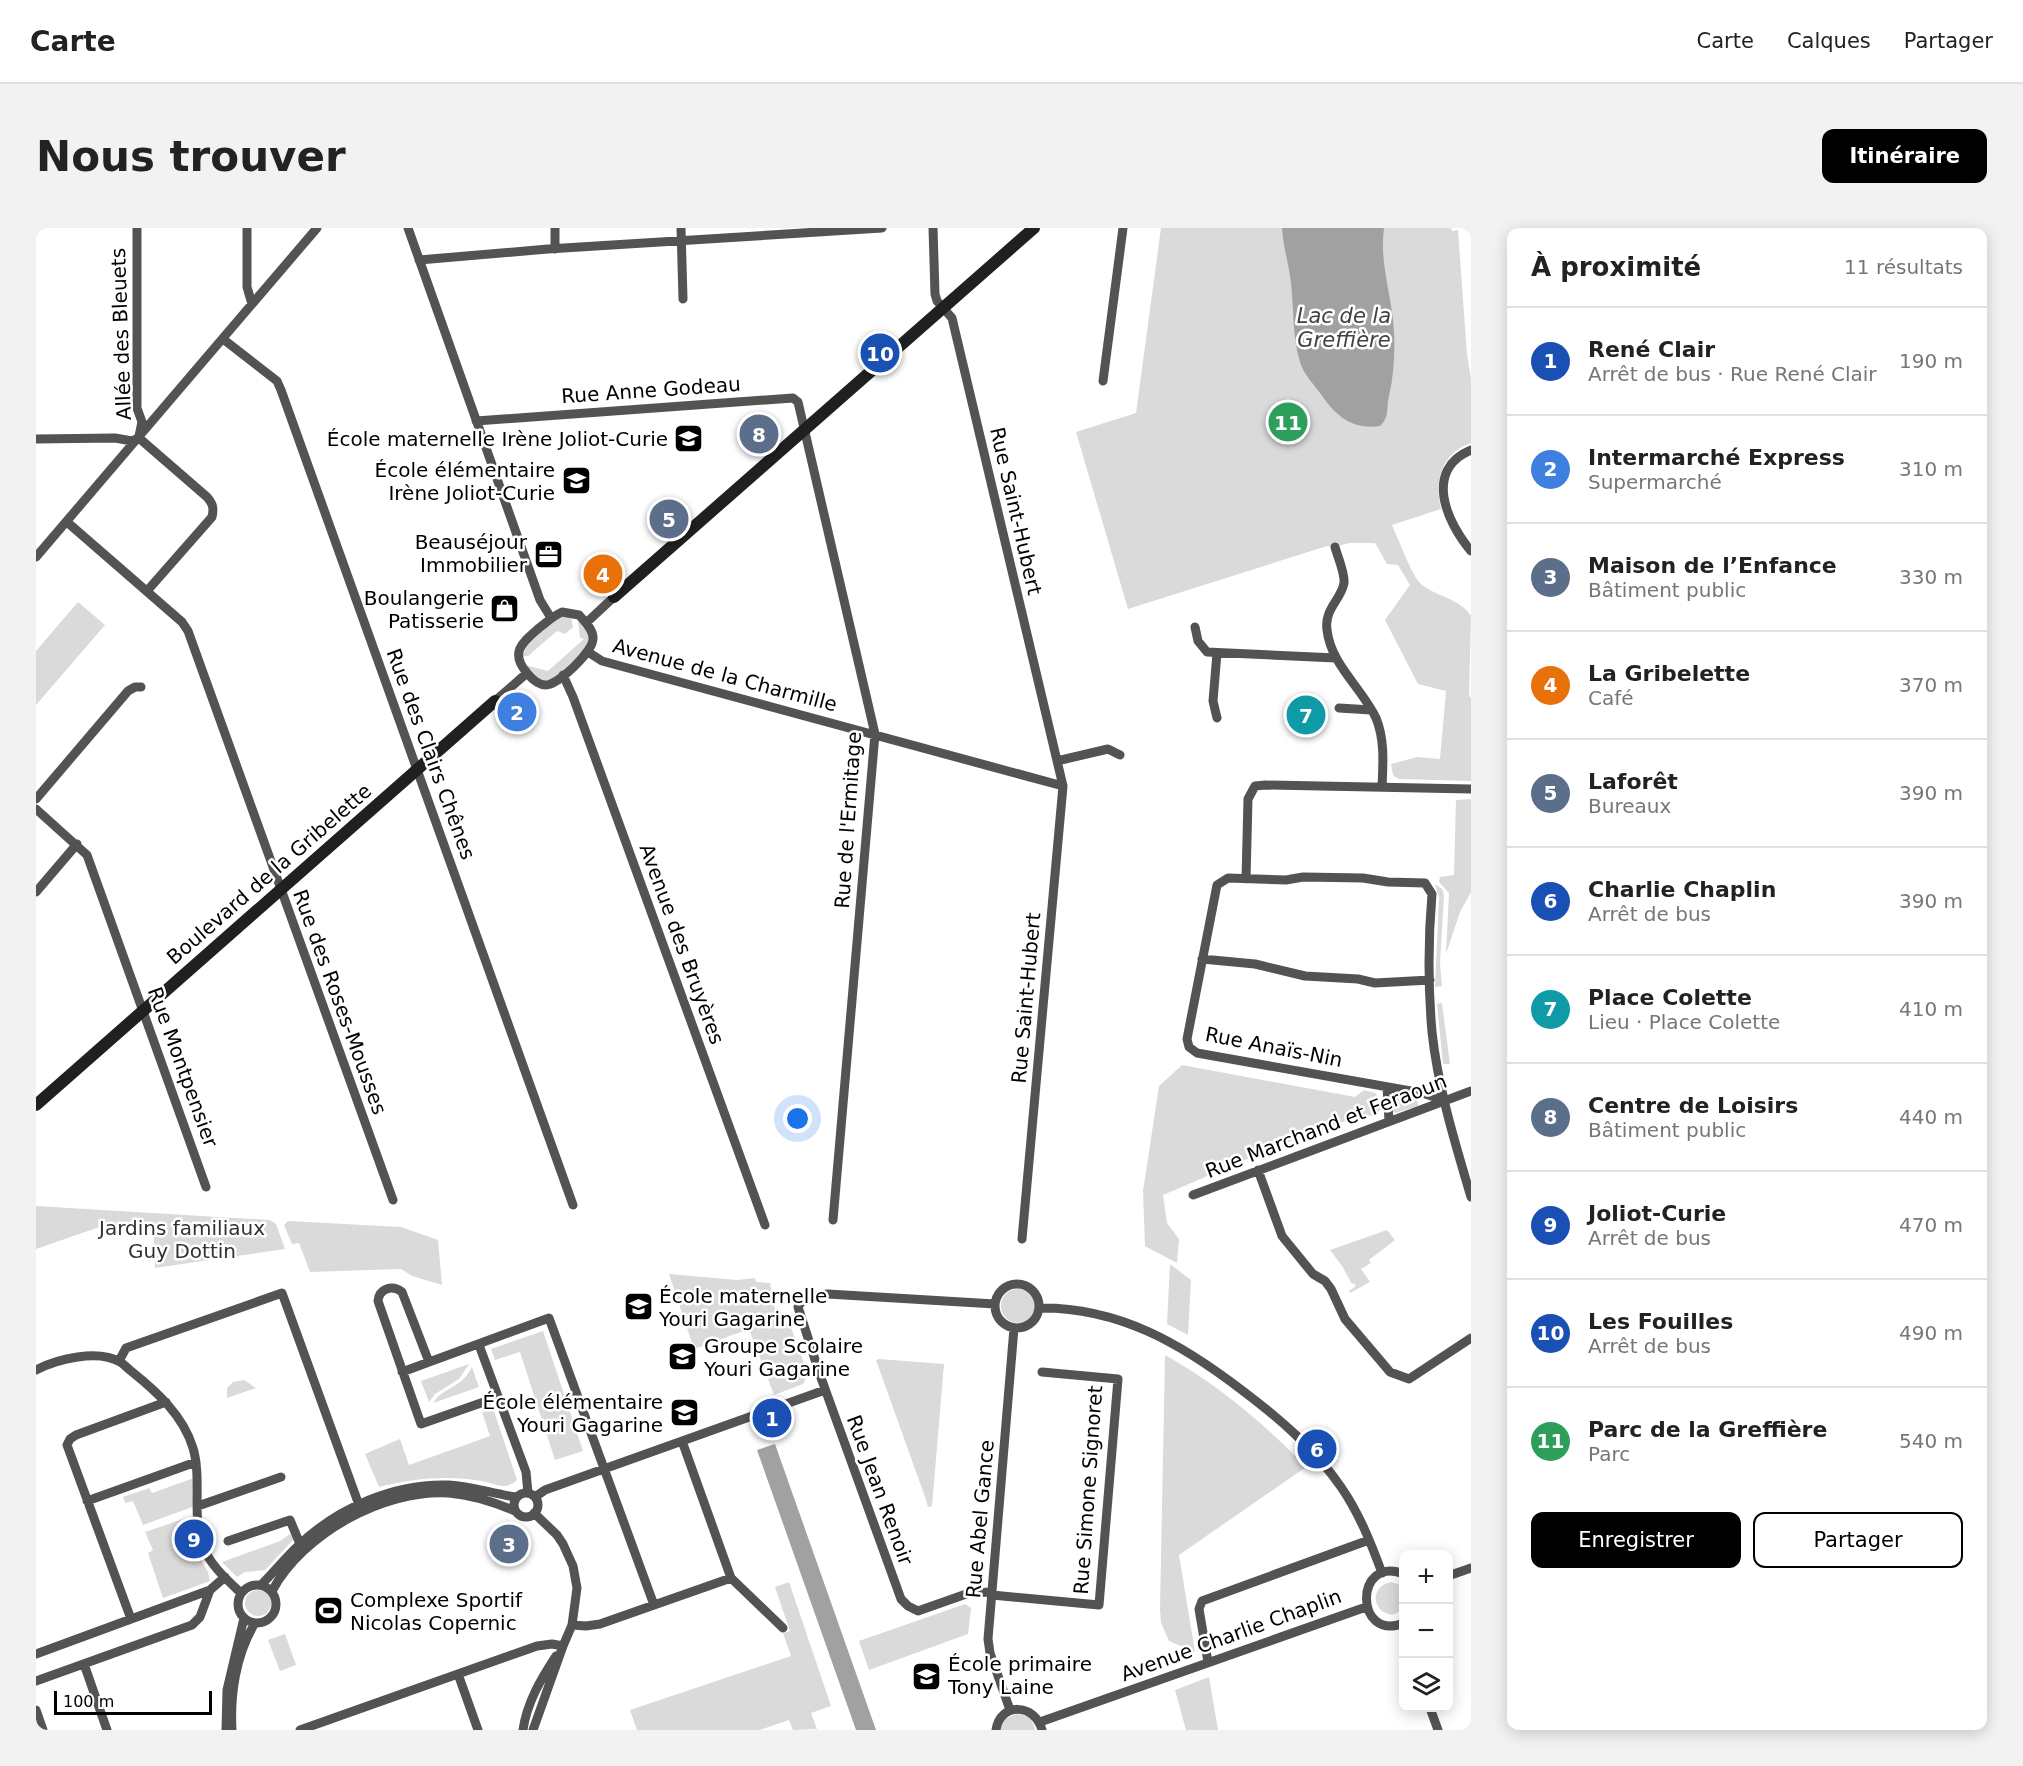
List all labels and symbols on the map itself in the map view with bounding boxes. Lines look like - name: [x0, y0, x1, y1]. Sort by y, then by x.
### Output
- street label: Allée des Bleuets: [106, 247, 136, 421]
- water label: Lac de la Greffière: [1297, 304, 1391, 352]
- pin: 10: [860, 330, 900, 376]
- street label: Rue Anne Godeau: [561, 372, 741, 408]
- pin: 11: [1268, 400, 1308, 444]
- pin: 8: [740, 412, 778, 456]
- school or university icon: École maternelle Irène Joliot-Curie: [673, 423, 705, 455]
- street label: Rue Saint-Hubert: [985, 425, 1047, 597]
- place label: École maternelle Irène Joliot-Curie: [327, 427, 668, 451]
- place label: École élémentaire Irène Joliot-Curie: [375, 458, 555, 505]
- school or university icon: École élémentaire Irène Joliot-Curie: [560, 465, 592, 497]
- pin: 5: [650, 496, 688, 542]
- place label: Beauséjour Immobilier: [415, 530, 528, 577]
- office icon: Beauséjour Immobilier: [532, 538, 564, 570]
- pin: 4: [584, 552, 622, 596]
- place label: Boulangerie Patisserie: [364, 586, 484, 633]
- shop icon: Boulangerie Patisserie: [489, 593, 521, 625]
- street label: Avenue de la Charmille: [610, 633, 840, 717]
- street label: Rue des Clairs Chênes: [382, 645, 480, 863]
- pin: 2: [498, 690, 536, 734]
- pin: 7: [1286, 692, 1326, 738]
- street label: Rue de l'Ermitage: [830, 731, 866, 909]
- street label: Boulevard de la Gribelette: [162, 779, 376, 969]
- street label: Avenue des Bruyères: [635, 840, 729, 1048]
- street label: Rue des Roses-Mousses: [288, 886, 392, 1118]
- street label: Rue Saint-Hubert: [1007, 911, 1045, 1084]
- street label: Rue Montpensier: [143, 984, 223, 1151]
- street label: Rue Anaïs-Nin: [1203, 1022, 1345, 1072]
- street label: Rue Marchand et Feraoun: [1202, 1069, 1450, 1183]
- your location: [783, 1104, 812, 1133]
- park label: Jardins familiaux Guy Dottin: [97, 1216, 265, 1263]
- place label: École maternelle Youri Gagarine: [658, 1284, 827, 1331]
- school or university icon: École maternelle Youri Gagarine: [622, 1291, 654, 1323]
- place label: Groupe Scolaire Youri Gagarine: [703, 1334, 863, 1381]
- school or university icon: Groupe Scolaire Youri Gagarine: [667, 1341, 699, 1373]
- street label: Rue Simone Signoret: [1069, 1385, 1107, 1595]
- place label: École élémentaire Youri Gagarine: [483, 1390, 663, 1437]
- pin: 1: [752, 1396, 792, 1440]
- school or university icon: École élémentaire Youri Gagarine: [668, 1397, 700, 1429]
- street label: Rue Jean Renoir: [842, 1412, 919, 1569]
- pin: 6: [1298, 1426, 1336, 1472]
- street label: Rue Abel Gance: [961, 1439, 999, 1599]
- pin: 9: [174, 1516, 214, 1562]
- pin: 3: [490, 1522, 528, 1566]
- street label: Avenue Charlie Chaplin: [1117, 1584, 1345, 1686]
- place label: Complexe Sportif Nicolas Copernic: [350, 1588, 523, 1635]
- sports icon: Complexe Sportif Nicolas Copernic: [313, 1595, 345, 1627]
- place label: École primaire Tony Laine: [947, 1652, 1092, 1699]
- school or university icon: École primaire Tony Laine: [911, 1660, 943, 1692]
- scale bar: [54, 1688, 212, 1716]

